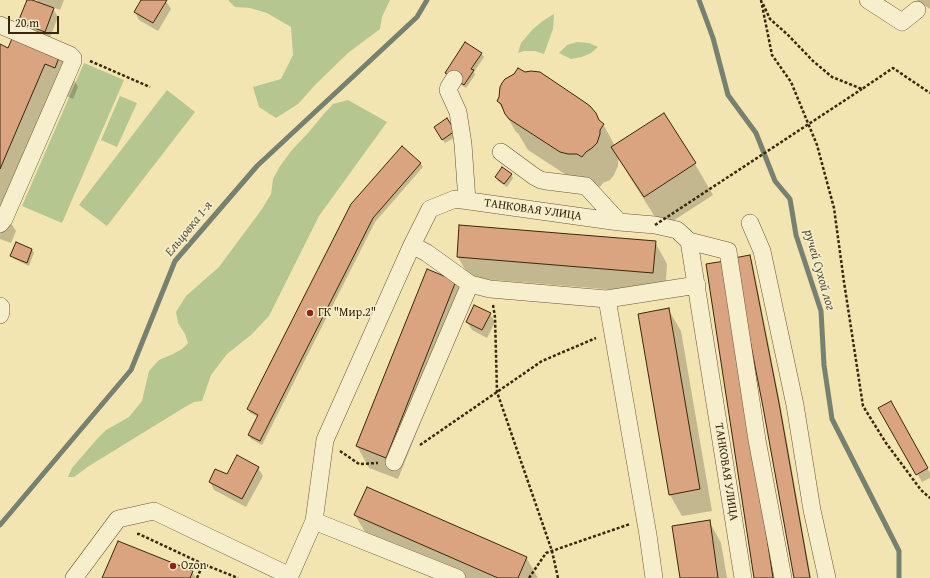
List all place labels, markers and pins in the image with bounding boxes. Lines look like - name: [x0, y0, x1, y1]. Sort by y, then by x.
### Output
- place label: ГК "Мир.2": [318, 306, 376, 320]
- marker: ГК "Мир.2": [305, 308, 315, 318]
- place label: Ozon: [181, 559, 206, 573]
- marker: Ozon: [168, 561, 178, 571]

